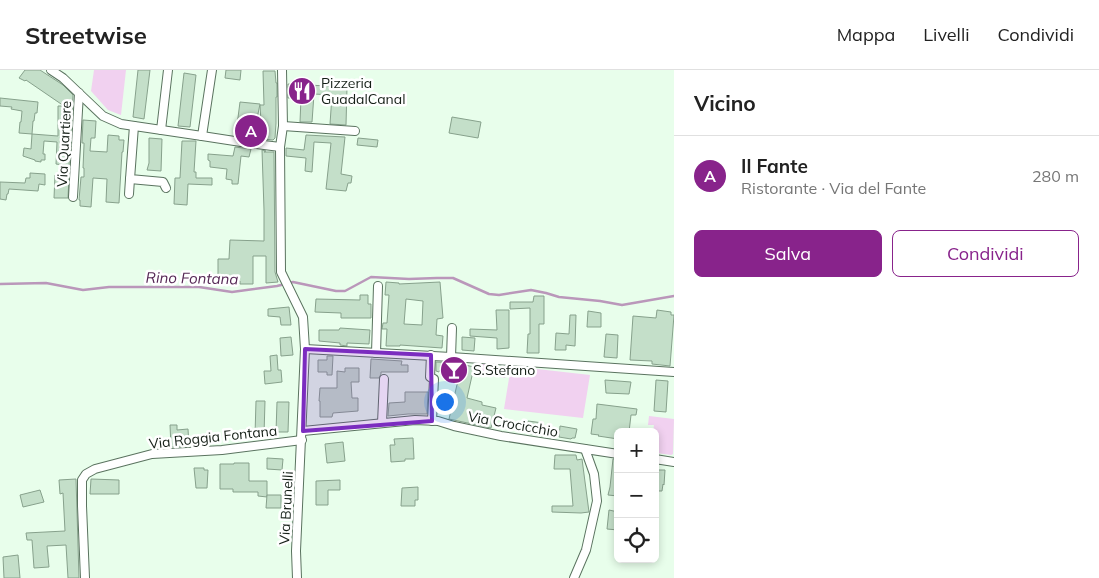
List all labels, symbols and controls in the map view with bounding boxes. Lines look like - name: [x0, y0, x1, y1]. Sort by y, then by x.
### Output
- text: Streetwise: [25, 20, 147, 50]
- text: Mappa: [837, 23, 895, 46]
- text: Livelli: [923, 23, 969, 46]
- text: Condividi: [997, 23, 1074, 46]
- place label: Pizzeria GuadalCanal: [321, 74, 406, 108]
- restaurant icon: Pizzeria GuadalCanal: [287, 76, 317, 106]
- text: Vicino: [694, 90, 756, 116]
- street label: Via Quartiere: [53, 100, 75, 188]
- pin: A: [235, 112, 267, 150]
- text: Il Fante: [741, 154, 808, 178]
- text: A: [704, 166, 716, 186]
- text: 280 m: [1032, 166, 1079, 186]
- text: Ristorante · Via del Fante: [741, 178, 926, 198]
- button: Salva: [694, 230, 882, 277]
- button: Condividi: [892, 230, 1079, 277]
- water label: Rino Fontana: [145, 268, 239, 288]
- bar icon: S.Stefano: [439, 355, 469, 385]
- place label: S.Stefano: [473, 361, 535, 379]
- your location: [432, 389, 458, 415]
- street label: Via Crocicchio: [467, 407, 559, 441]
- street label: Via Roggia Fontana: [148, 421, 278, 453]
- map controls: [614, 428, 659, 563]
- button: +: [614, 428, 659, 473]
- street label: Via Brunelli: [275, 471, 297, 545]
- button: −: [614, 473, 659, 518]
- button: locate: [614, 518, 659, 563]

